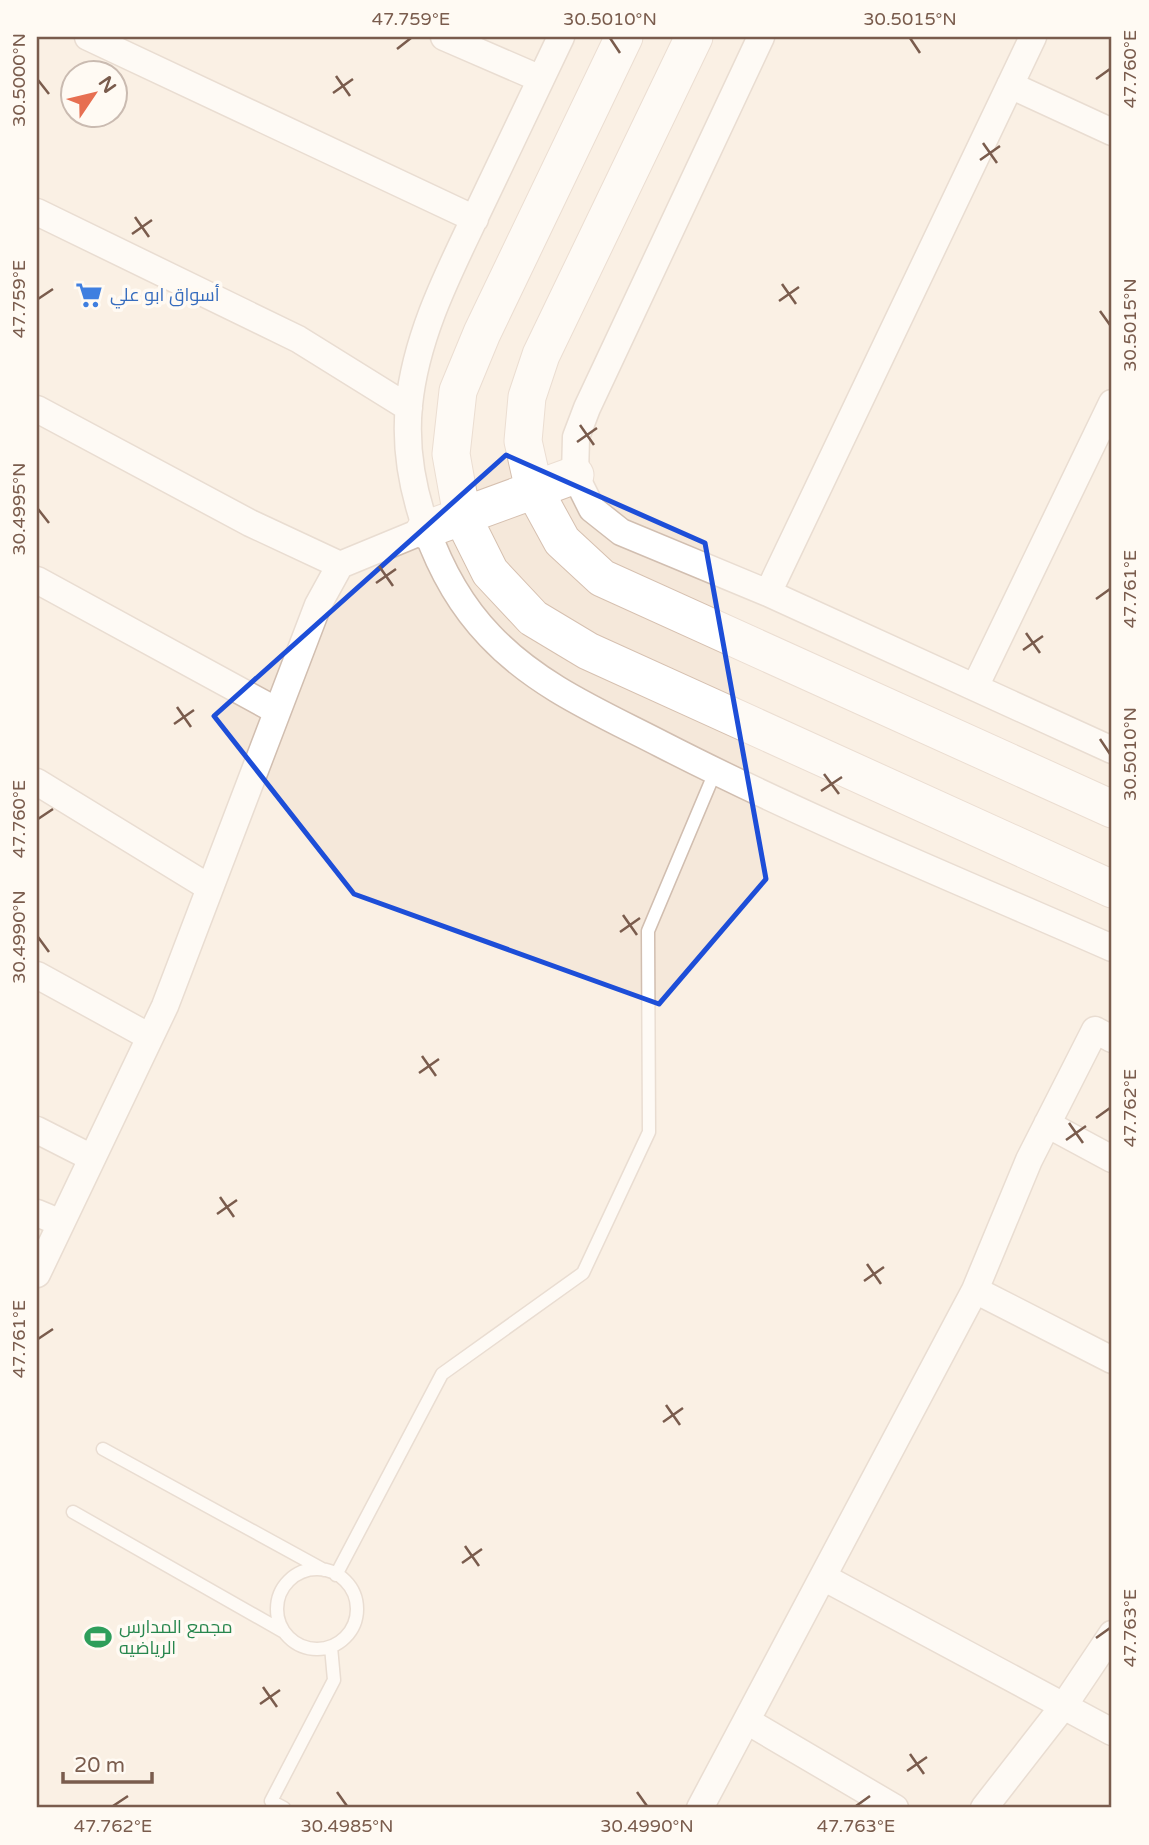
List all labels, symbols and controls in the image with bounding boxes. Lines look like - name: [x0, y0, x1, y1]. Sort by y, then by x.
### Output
- text: 47.759°E: [372, 8, 450, 30]
- text: 30.5010°N: [563, 8, 657, 30]
- text: 30.5015°N: [863, 8, 957, 30]
- text: 47.760°E: [1119, 30, 1141, 108]
- text: 30.5000°N: [8, 33, 30, 127]
- north arrow: [60, 60, 130, 130]
- text: N: [94, 72, 120, 97]
- text: 47.759°E: [8, 260, 30, 338]
- text: 30.5015°N: [1119, 278, 1141, 372]
- supermarket icon: أسواق ابو علي: [74, 280, 104, 310]
- place label: أسواق ابو علي: [110, 284, 220, 309]
- text: 30.4995°N: [8, 462, 30, 556]
- text: 47.761°E: [1119, 550, 1141, 628]
- text: 30.5010°N: [1119, 707, 1141, 801]
- text: 47.760°E: [8, 780, 30, 858]
- text: 30.4990°N: [8, 890, 30, 984]
- text: 47.762°E: [1119, 1069, 1141, 1147]
- text: 47.761°E: [8, 1300, 30, 1378]
- text: 47.763°E: [1119, 1589, 1141, 1667]
- place label: مجمع المدارس الرياضيه: [119, 1616, 233, 1659]
- sports icon: مجمع المدارس الرياضيه: [83, 1622, 113, 1652]
- scale bar: [63, 1740, 152, 1784]
- text: 20 m: [74, 1753, 125, 1778]
- text: 47.762°E: [74, 1815, 152, 1837]
- text: 30.4985°N: [300, 1815, 394, 1837]
- text: 30.4990°N: [600, 1815, 694, 1837]
- text: 47.763°E: [817, 1815, 895, 1837]

